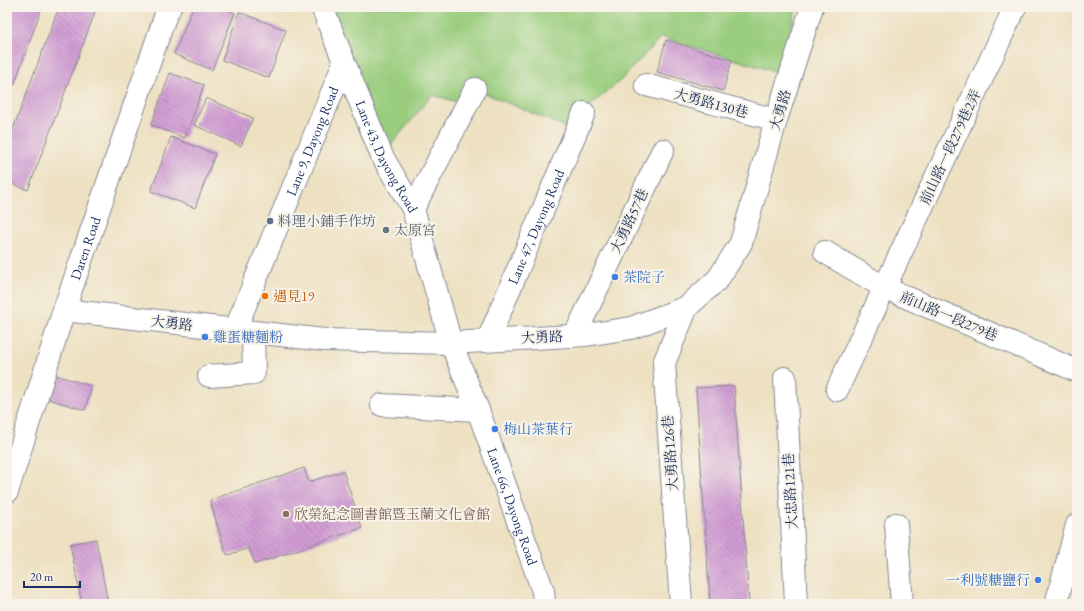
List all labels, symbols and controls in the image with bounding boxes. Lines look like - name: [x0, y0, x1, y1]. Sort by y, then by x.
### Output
- street label: Lane 9, Dayong Road: [282, 83, 343, 199]
- street label: 大勇路130巷: [672, 84, 750, 122]
- street label: 大勇路: [765, 87, 795, 133]
- street label: 前山路一段279巷2弄: [915, 87, 985, 207]
- street label: Lane 43, Dayong Road: [351, 98, 423, 217]
- street label: Lane 47, Dayong Road: [504, 166, 569, 287]
- street label: 大勇路57巷: [606, 186, 652, 256]
- place label: 料理小鋪手作坊: [278, 212, 376, 230]
- street label: Daren Road: [66, 213, 105, 282]
- marker: 料理小鋪手作坊: [265, 216, 275, 226]
- place label: 太原宮: [394, 221, 436, 239]
- marker: 太原宮: [381, 225, 391, 235]
- place label: 茶院子: [623, 268, 665, 286]
- marker: 茶院子: [610, 272, 620, 282]
- place label: 遇見19: [273, 287, 315, 305]
- street label: 前山路一段279巷: [898, 287, 1000, 345]
- marker: 遇見19: [260, 291, 270, 301]
- street label: 大勇路: [150, 312, 194, 334]
- street label: 大勇路: [521, 327, 563, 347]
- place label: 雞蛋糖麵粉: [213, 328, 283, 346]
- marker: 雞蛋糖麵粉: [200, 332, 210, 342]
- street label: 大勇路126巷: [658, 414, 682, 492]
- place label: 梅山茶葉行: [503, 420, 573, 438]
- marker: 梅山茶葉行: [490, 424, 500, 434]
- street label: Lane 66, Dayong Road: [483, 445, 542, 568]
- street label: 大忠路121巷: [779, 452, 801, 530]
- place label: 欣榮紀念圖書館暨玉蘭文化會館: [294, 505, 490, 523]
- marker: 欣榮紀念圖書館暨玉蘭文化會館: [281, 509, 291, 519]
- scale bar: [24, 563, 80, 589]
- text: 20 m: [30, 569, 54, 585]
- place label: 一利號糖鹽行: [946, 571, 1030, 589]
- marker: 一利號糖鹽行: [1033, 575, 1043, 585]

